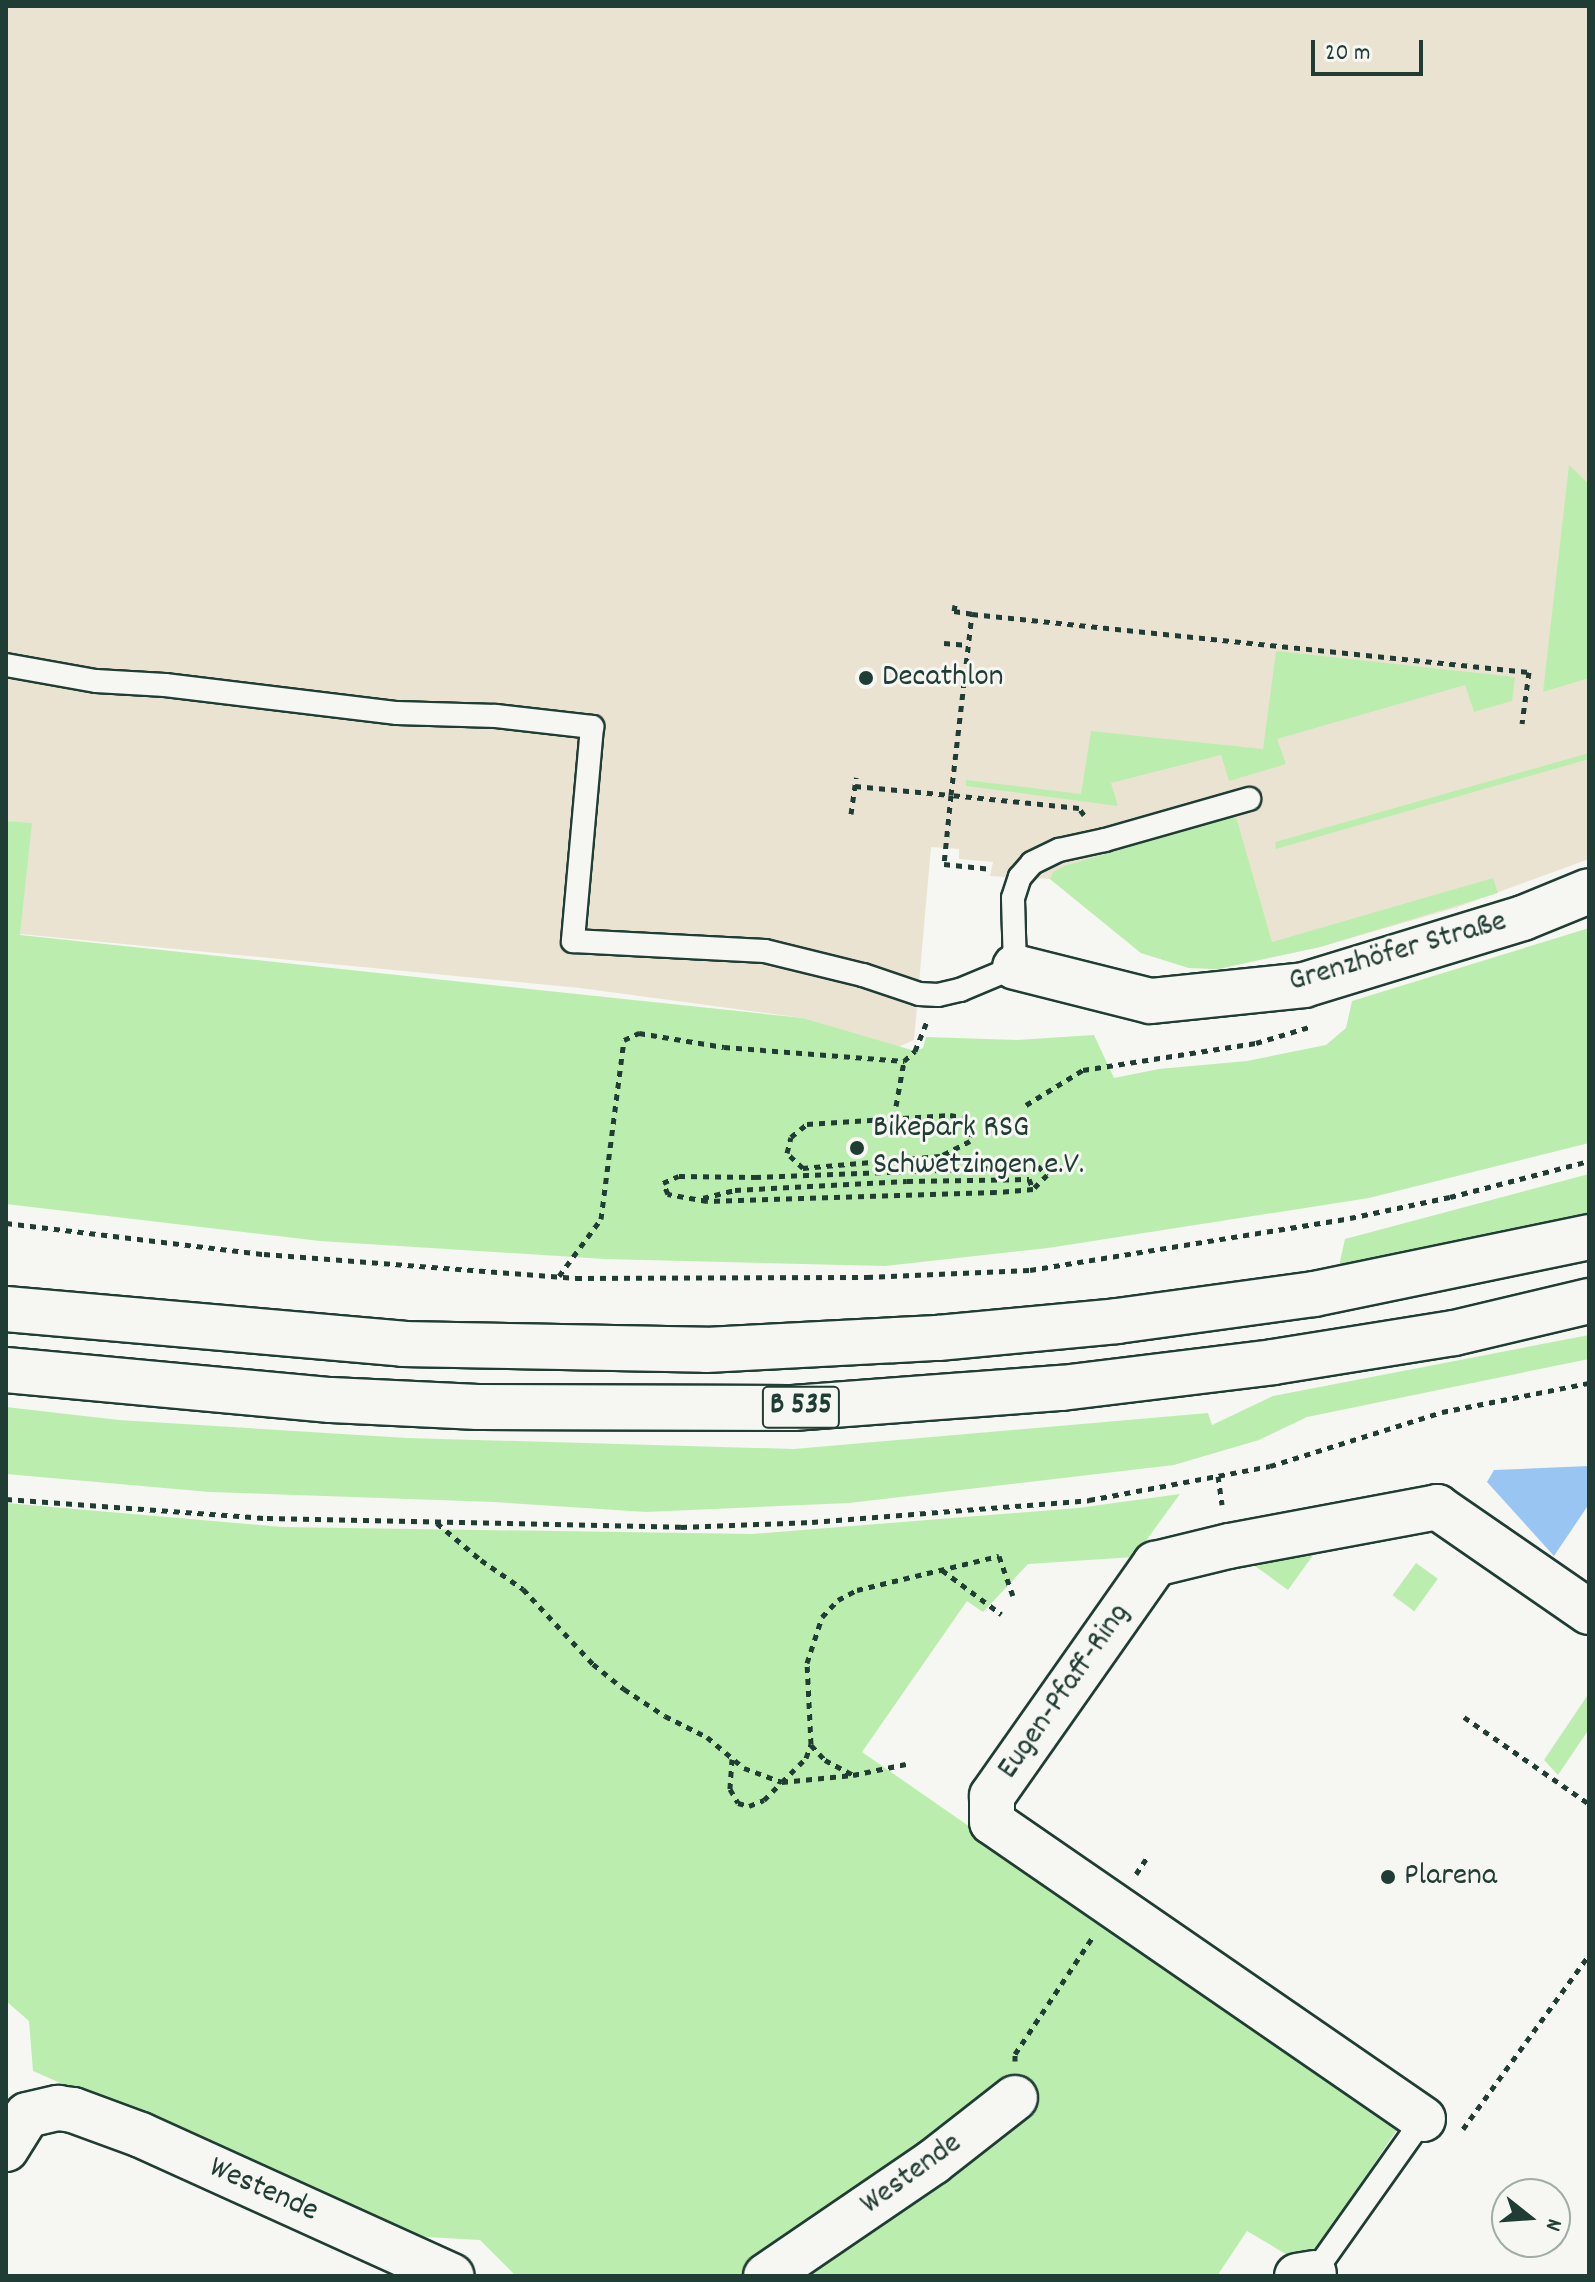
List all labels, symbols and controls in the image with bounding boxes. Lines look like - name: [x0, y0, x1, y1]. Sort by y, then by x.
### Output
- scale bar: [1315, 24, 1427, 74]
- text: 20 m: [1325, 37, 1371, 71]
- place label: Decathlon: [882, 659, 1004, 697]
- marker: Decathlon: [857, 669, 875, 687]
- street label: Grenzhöfer Straße: [1285, 904, 1511, 1002]
- place label: Bikepark RSG Schwetzingen e.V.: [873, 1111, 1084, 1186]
- marker: Bikepark RSG Schwetzingen e.V.: [848, 1139, 866, 1157]
- road number: B 535: [761, 1381, 841, 1433]
- street label: Eugen-Pfaff-Ring: [990, 1597, 1140, 1787]
- place label: Plarena: [1404, 1858, 1497, 1896]
- marker: Plarena: [1379, 1868, 1397, 1886]
- street label: Westende: [854, 2125, 970, 2225]
- street label: Westende: [202, 2150, 324, 2232]
- north arrow: [1491, 2178, 1571, 2258]
- text: N: [1536, 2215, 1569, 2234]

